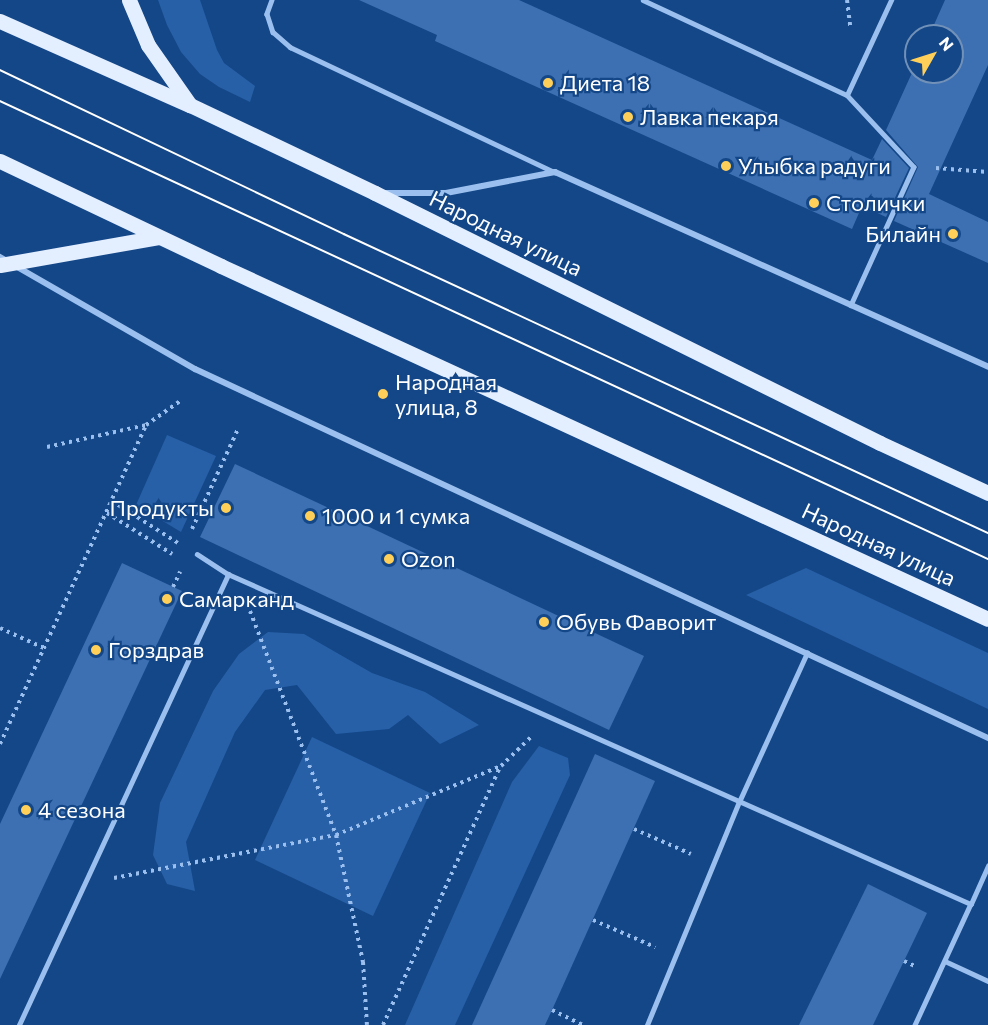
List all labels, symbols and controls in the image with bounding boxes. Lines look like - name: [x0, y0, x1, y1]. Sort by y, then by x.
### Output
- north arrow: [904, 24, 964, 84]
- text: N: [936, 33, 958, 54]
- place label: Диета 18: [560, 70, 650, 96]
- marker: Диета 18: [541, 76, 555, 90]
- place label: Лавка пекаря: [640, 104, 779, 130]
- marker: Лавка пекаря: [621, 110, 635, 124]
- place label: Улыбка радуги: [738, 153, 891, 179]
- marker: Улыбка радуги: [719, 159, 733, 173]
- street label: Народная улица: [425, 185, 587, 281]
- place label: Столички: [826, 190, 925, 216]
- marker: Столички: [807, 196, 821, 210]
- place label: Билайн: [865, 221, 941, 247]
- marker: Билайн: [946, 227, 960, 241]
- place label: Народная улица, 8: [395, 368, 497, 420]
- marker: Народная улица, 8: [376, 387, 390, 401]
- place label: Продукты: [110, 495, 214, 521]
- street label: Народная улица: [798, 497, 960, 591]
- marker: Продукты: [219, 501, 233, 515]
- place label: 1000 и 1 сумка: [322, 503, 470, 529]
- marker: 1000 и 1 сумка: [303, 509, 317, 523]
- place label: Ozon: [401, 546, 456, 572]
- marker: Ozon: [382, 552, 396, 566]
- place label: Самарканд: [179, 586, 294, 612]
- marker: Самарканд: [160, 592, 174, 606]
- place label: Обувь Фаворит: [556, 609, 716, 635]
- marker: Обувь Фаворит: [537, 615, 551, 629]
- place label: Горздрав: [108, 637, 204, 663]
- marker: Горздрав: [89, 643, 103, 657]
- place label: 4 сезона: [38, 797, 126, 823]
- marker: 4 сезона: [19, 803, 33, 817]

